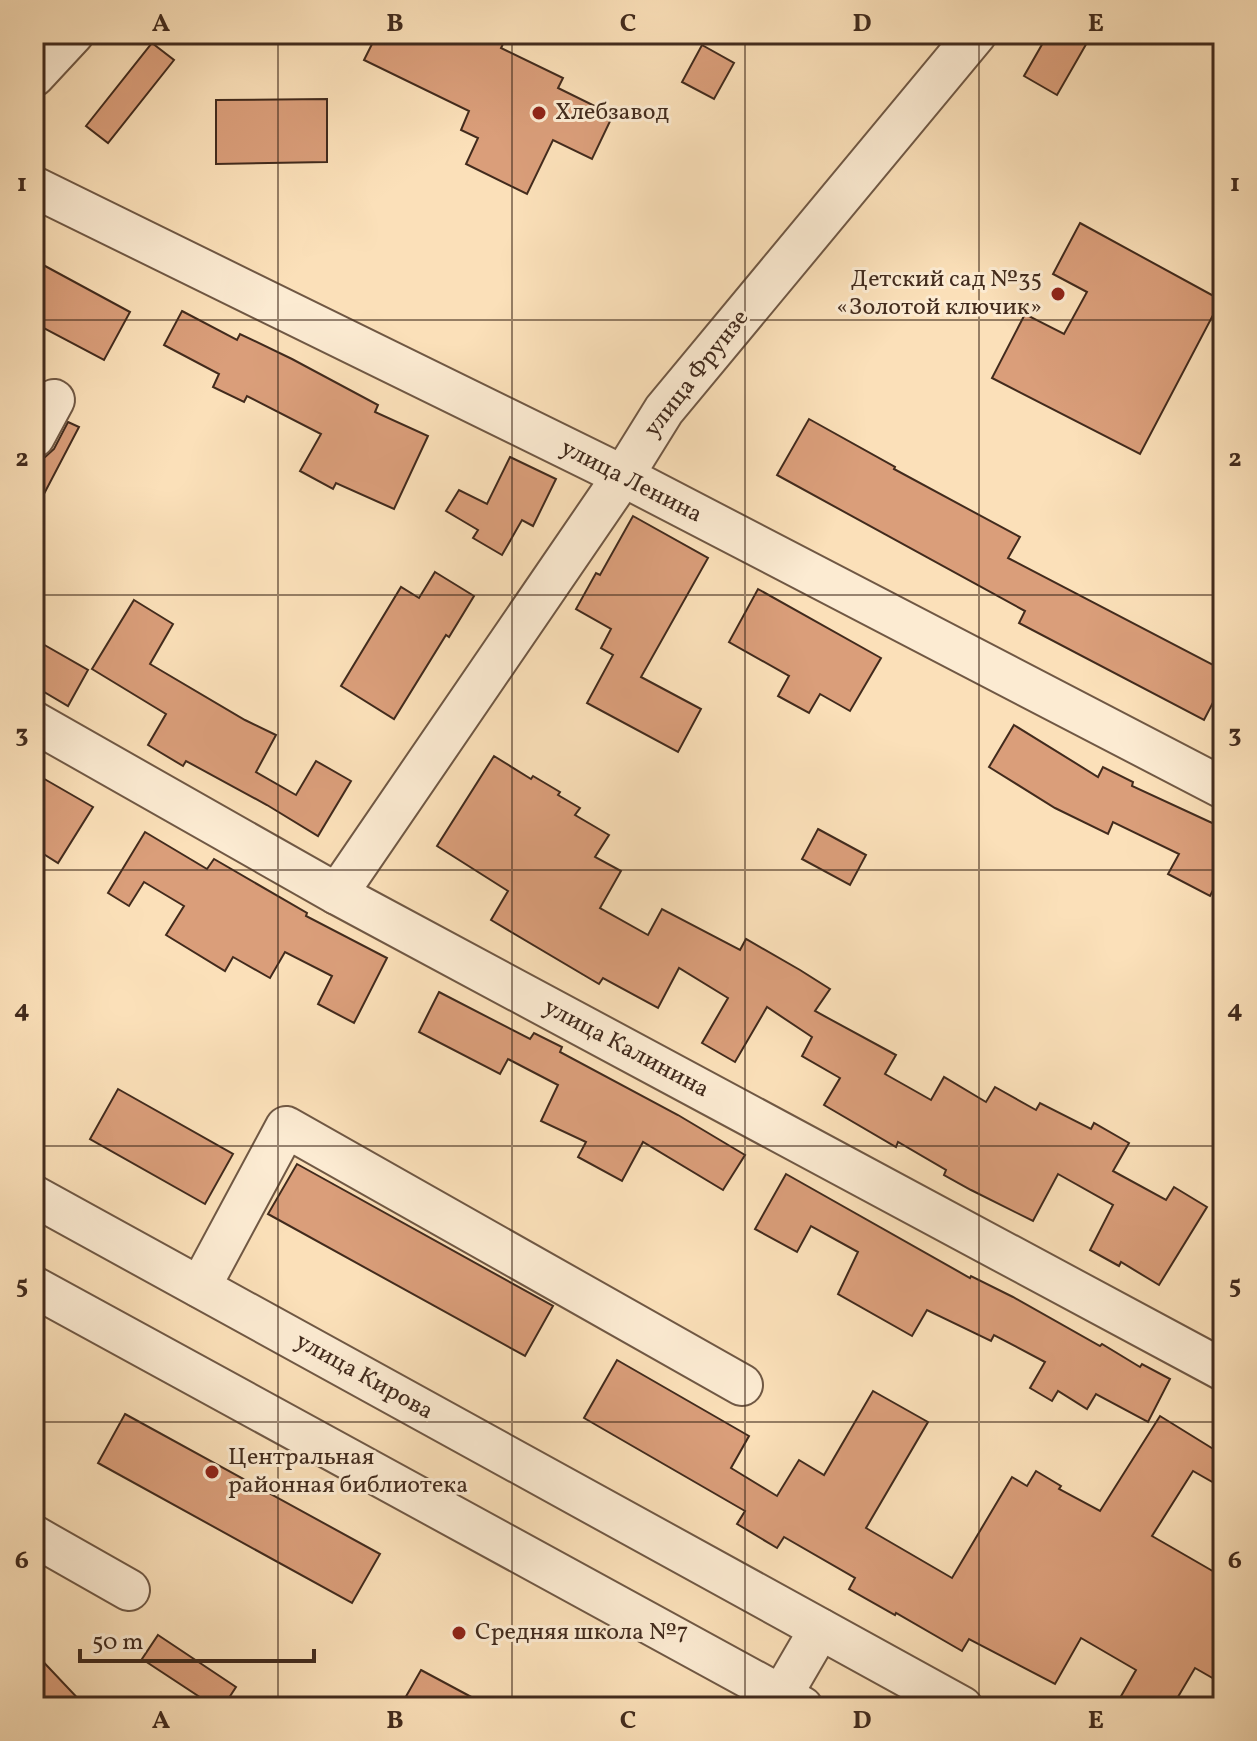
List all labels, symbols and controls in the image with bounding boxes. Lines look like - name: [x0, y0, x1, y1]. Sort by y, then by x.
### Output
- text: A: [152, 6, 171, 42]
- text: B: [386, 6, 404, 42]
- text: C: [620, 6, 636, 42]
- text: D: [852, 6, 872, 42]
- text: E: [1088, 6, 1104, 42]
- place label: Хлебзавод: [555, 96, 669, 130]
- marker: Хлебзавод: [530, 104, 548, 122]
- text: 1: [17, 166, 27, 202]
- text: 1: [1230, 166, 1240, 202]
- place label: Детский сад №35 «Золотой ключик»: [837, 263, 1042, 325]
- marker: Детский сад №35 «Золотой ключик»: [1049, 285, 1067, 303]
- street label: улица Фрунзе: [636, 303, 758, 445]
- street label: улица Ленина: [554, 432, 708, 532]
- text: 2: [15, 441, 29, 477]
- text: 2: [1228, 441, 1242, 477]
- text: 3: [15, 717, 29, 753]
- text: 3: [1228, 717, 1242, 753]
- street label: улица Калинина: [537, 991, 715, 1107]
- text: 4: [14, 992, 30, 1028]
- text: 4: [1227, 992, 1243, 1028]
- text: 5: [16, 1268, 28, 1304]
- text: 5: [1229, 1268, 1241, 1304]
- street label: улица Кирова: [289, 1325, 439, 1429]
- place label: Центральная районная библиотека: [228, 1441, 468, 1503]
- marker: Центральная районная библиотека: [203, 1463, 221, 1481]
- text: 6: [15, 1543, 29, 1579]
- text: 6: [1228, 1543, 1242, 1579]
- scale bar: [80, 1613, 314, 1663]
- place label: Средняя школа №7: [475, 1616, 688, 1650]
- marker: Средняя школа №7: [450, 1624, 468, 1642]
- text: 50 m: [92, 1626, 144, 1660]
- text: A: [152, 1703, 171, 1739]
- text: B: [386, 1703, 404, 1739]
- text: C: [620, 1703, 636, 1739]
- text: D: [852, 1703, 872, 1739]
- text: E: [1088, 1703, 1104, 1739]

